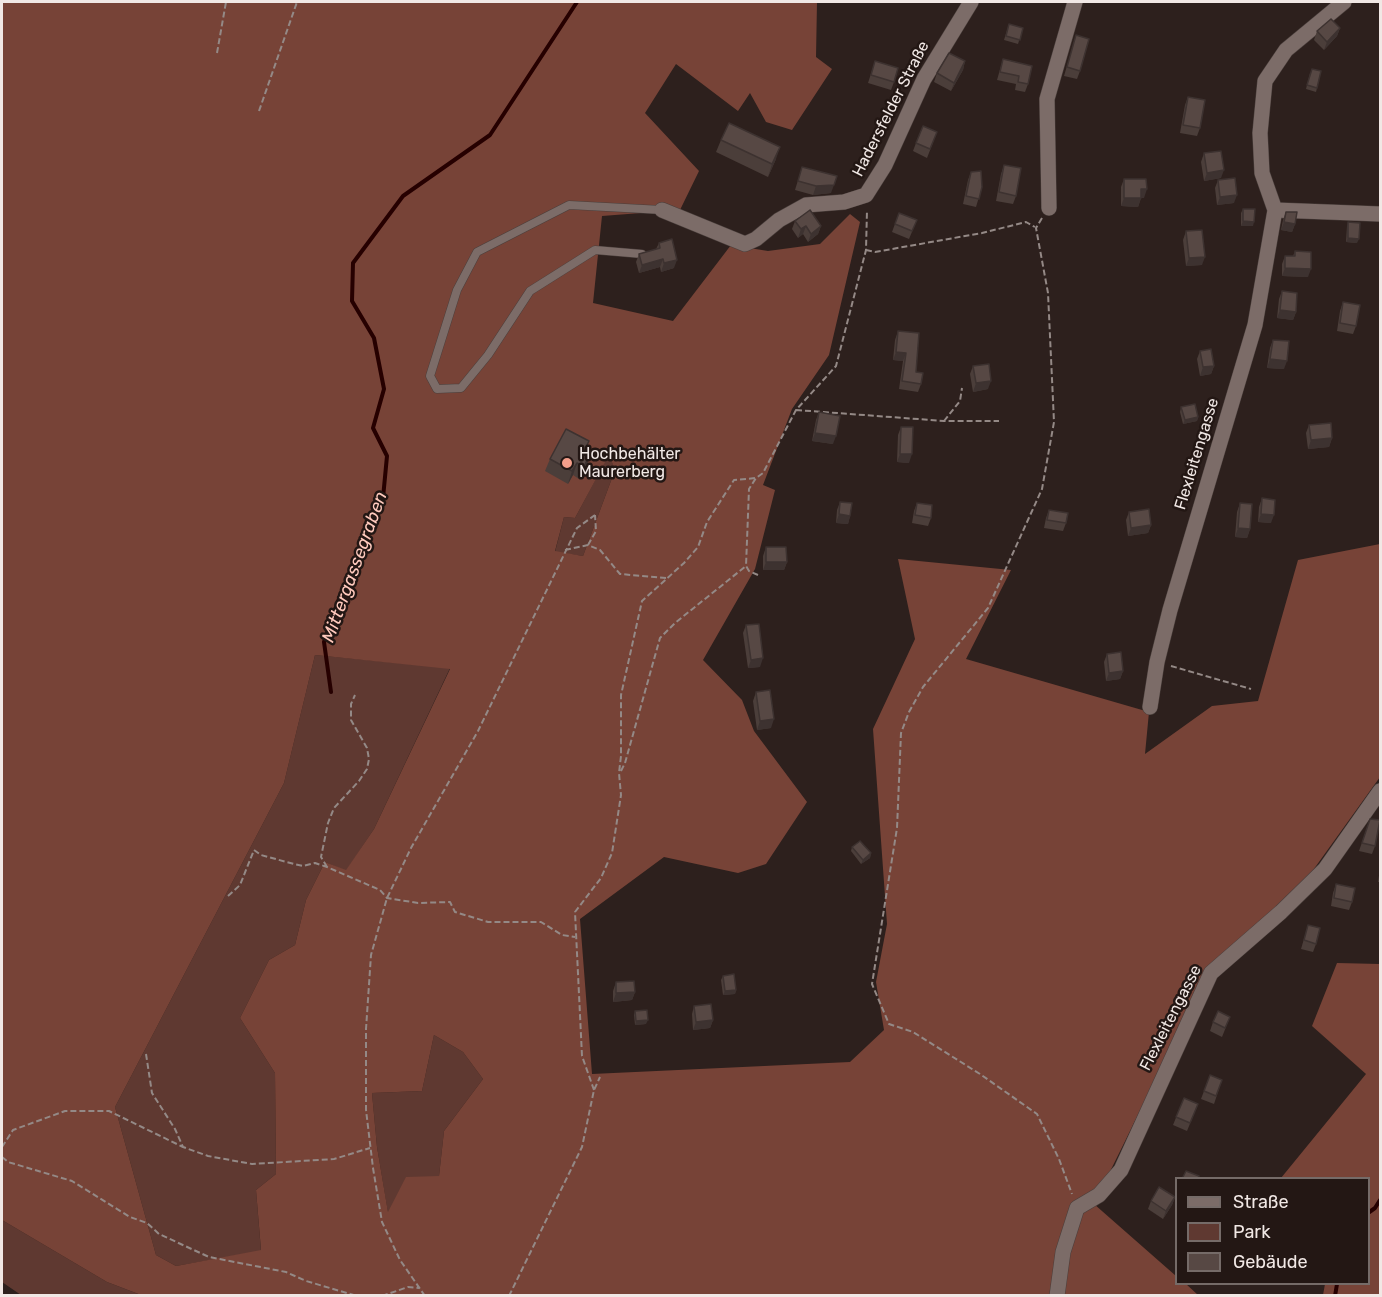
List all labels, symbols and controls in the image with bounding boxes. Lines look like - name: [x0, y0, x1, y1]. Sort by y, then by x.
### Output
- street label: Hadersfelder Straße: [848, 38, 934, 180]
- street label: Flexleitengasse: [1171, 396, 1223, 512]
- place label: Hochbehälter Maurerberg: [579, 444, 680, 482]
- marker: Hochbehälter Maurerberg: [560, 456, 574, 470]
- water label: Mittergassegraben: [318, 489, 392, 645]
- street label: Flexleitengasse: [1136, 962, 1206, 1074]
- legend: [1175, 1177, 1370, 1285]
- text: Straße: [1233, 1191, 1289, 1213]
- text: Park: [1233, 1221, 1270, 1243]
- text: Gebäude: [1233, 1251, 1308, 1273]

